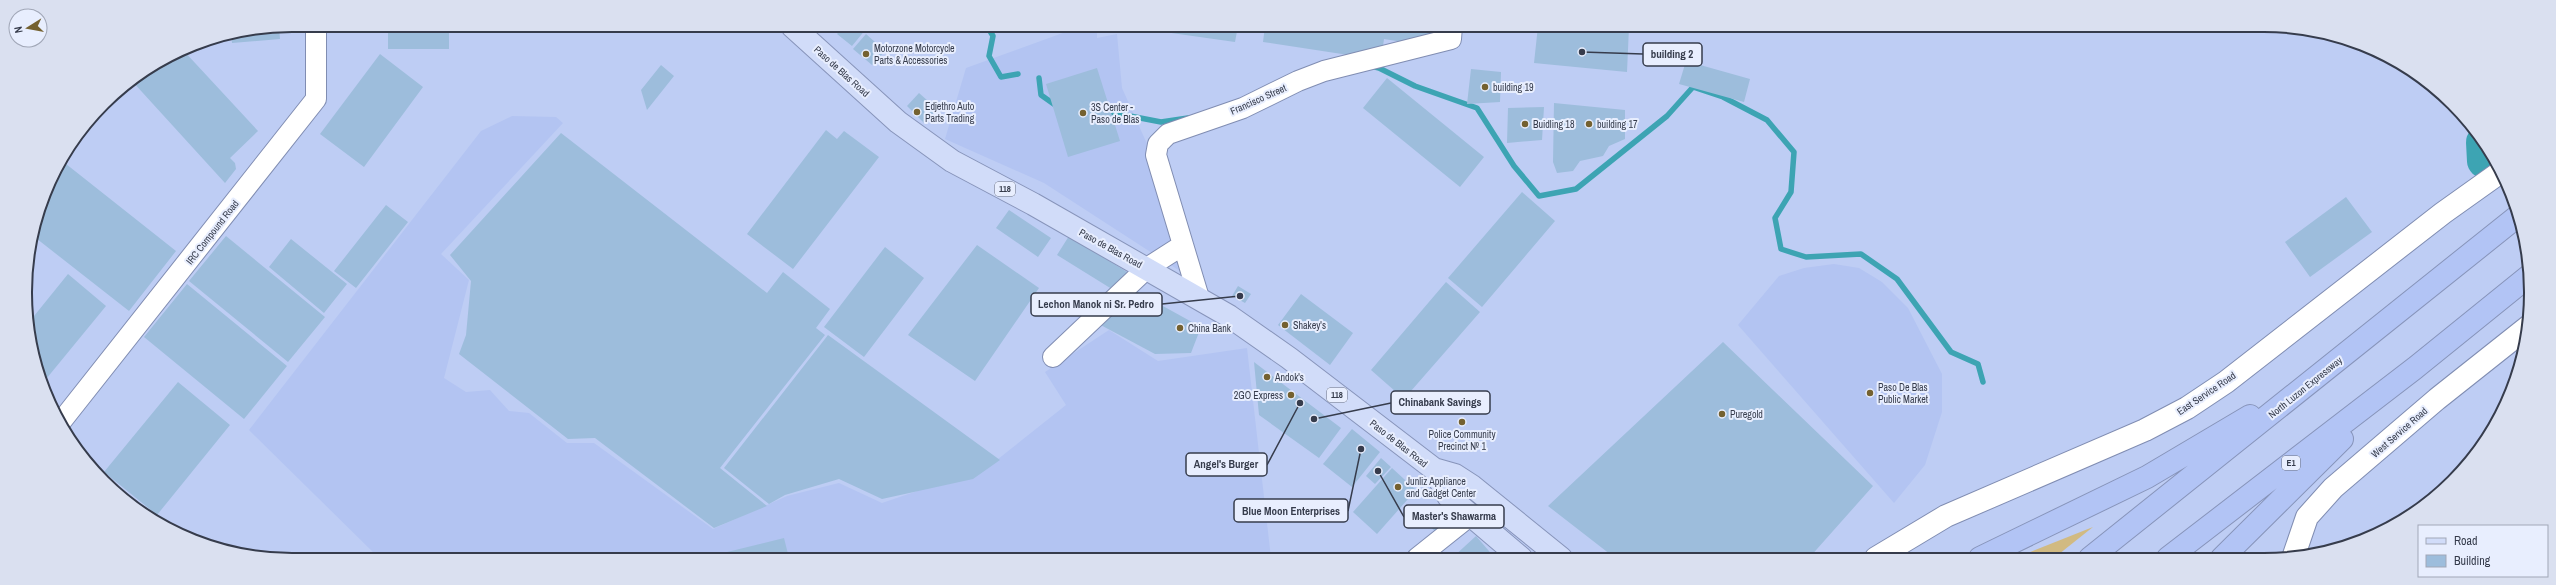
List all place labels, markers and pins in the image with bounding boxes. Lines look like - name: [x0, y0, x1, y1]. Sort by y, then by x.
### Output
- place label: Motorzone Motorcycle Parts & Accessories: [874, 42, 955, 67]
- callout: building 2: [1643, 43, 1702, 66]
- marker: Motorzone Motorcycle Parts & Accessories: [861, 49, 871, 59]
- place label: building 19: [1493, 81, 1534, 94]
- marker: building 19: [1480, 82, 1490, 92]
- place label: Edjethro Auto Parts Trading: [925, 100, 975, 125]
- place label: 3S Center - Paso de Blas: [1091, 101, 1139, 126]
- marker: Edjethro Auto Parts Trading: [912, 107, 922, 117]
- marker: 3S Center - Paso de Blas: [1078, 108, 1088, 118]
- place label: Buidling 18: [1533, 118, 1575, 131]
- place label: building 17: [1597, 118, 1638, 131]
- marker: Buidling 18: [1520, 119, 1530, 129]
- marker: building 17: [1584, 119, 1594, 129]
- callout: Lechon Manok ni Sr. Pedro: [1031, 293, 1162, 316]
- place label: Shakey's: [1293, 319, 1326, 332]
- marker: Shakey's: [1280, 320, 1290, 330]
- place label: China Bank: [1188, 322, 1232, 335]
- marker: China Bank: [1175, 323, 1185, 333]
- place label: Andok's: [1274, 371, 1304, 384]
- marker: Andok's: [1262, 372, 1272, 382]
- place label: Paso De Blas Public Market: [1878, 381, 1929, 406]
- marker: Paso De Blas Public Market: [1865, 388, 1875, 398]
- place label: 2GO Express: [1234, 389, 1283, 402]
- marker: 2GO Express: [1286, 390, 1296, 400]
- callout: Chinabank Savings: [1391, 391, 1490, 414]
- place label: Puregold: [1730, 408, 1763, 421]
- marker: Puregold: [1717, 409, 1727, 419]
- marker: Police Community Precinct № 1: [1457, 417, 1467, 427]
- place label: Police Community Precinct № 1: [1429, 428, 1496, 453]
- callout: Angel's Burger: [1186, 453, 1267, 476]
- place label: Junliz Appliance and Gadget Center: [1406, 475, 1476, 500]
- marker: Junliz Appliance and Gadget Center: [1393, 482, 1403, 492]
- callout: Blue Moon Enterprises: [1234, 499, 1348, 522]
- callout: Master's Shawarma: [1404, 505, 1504, 528]

